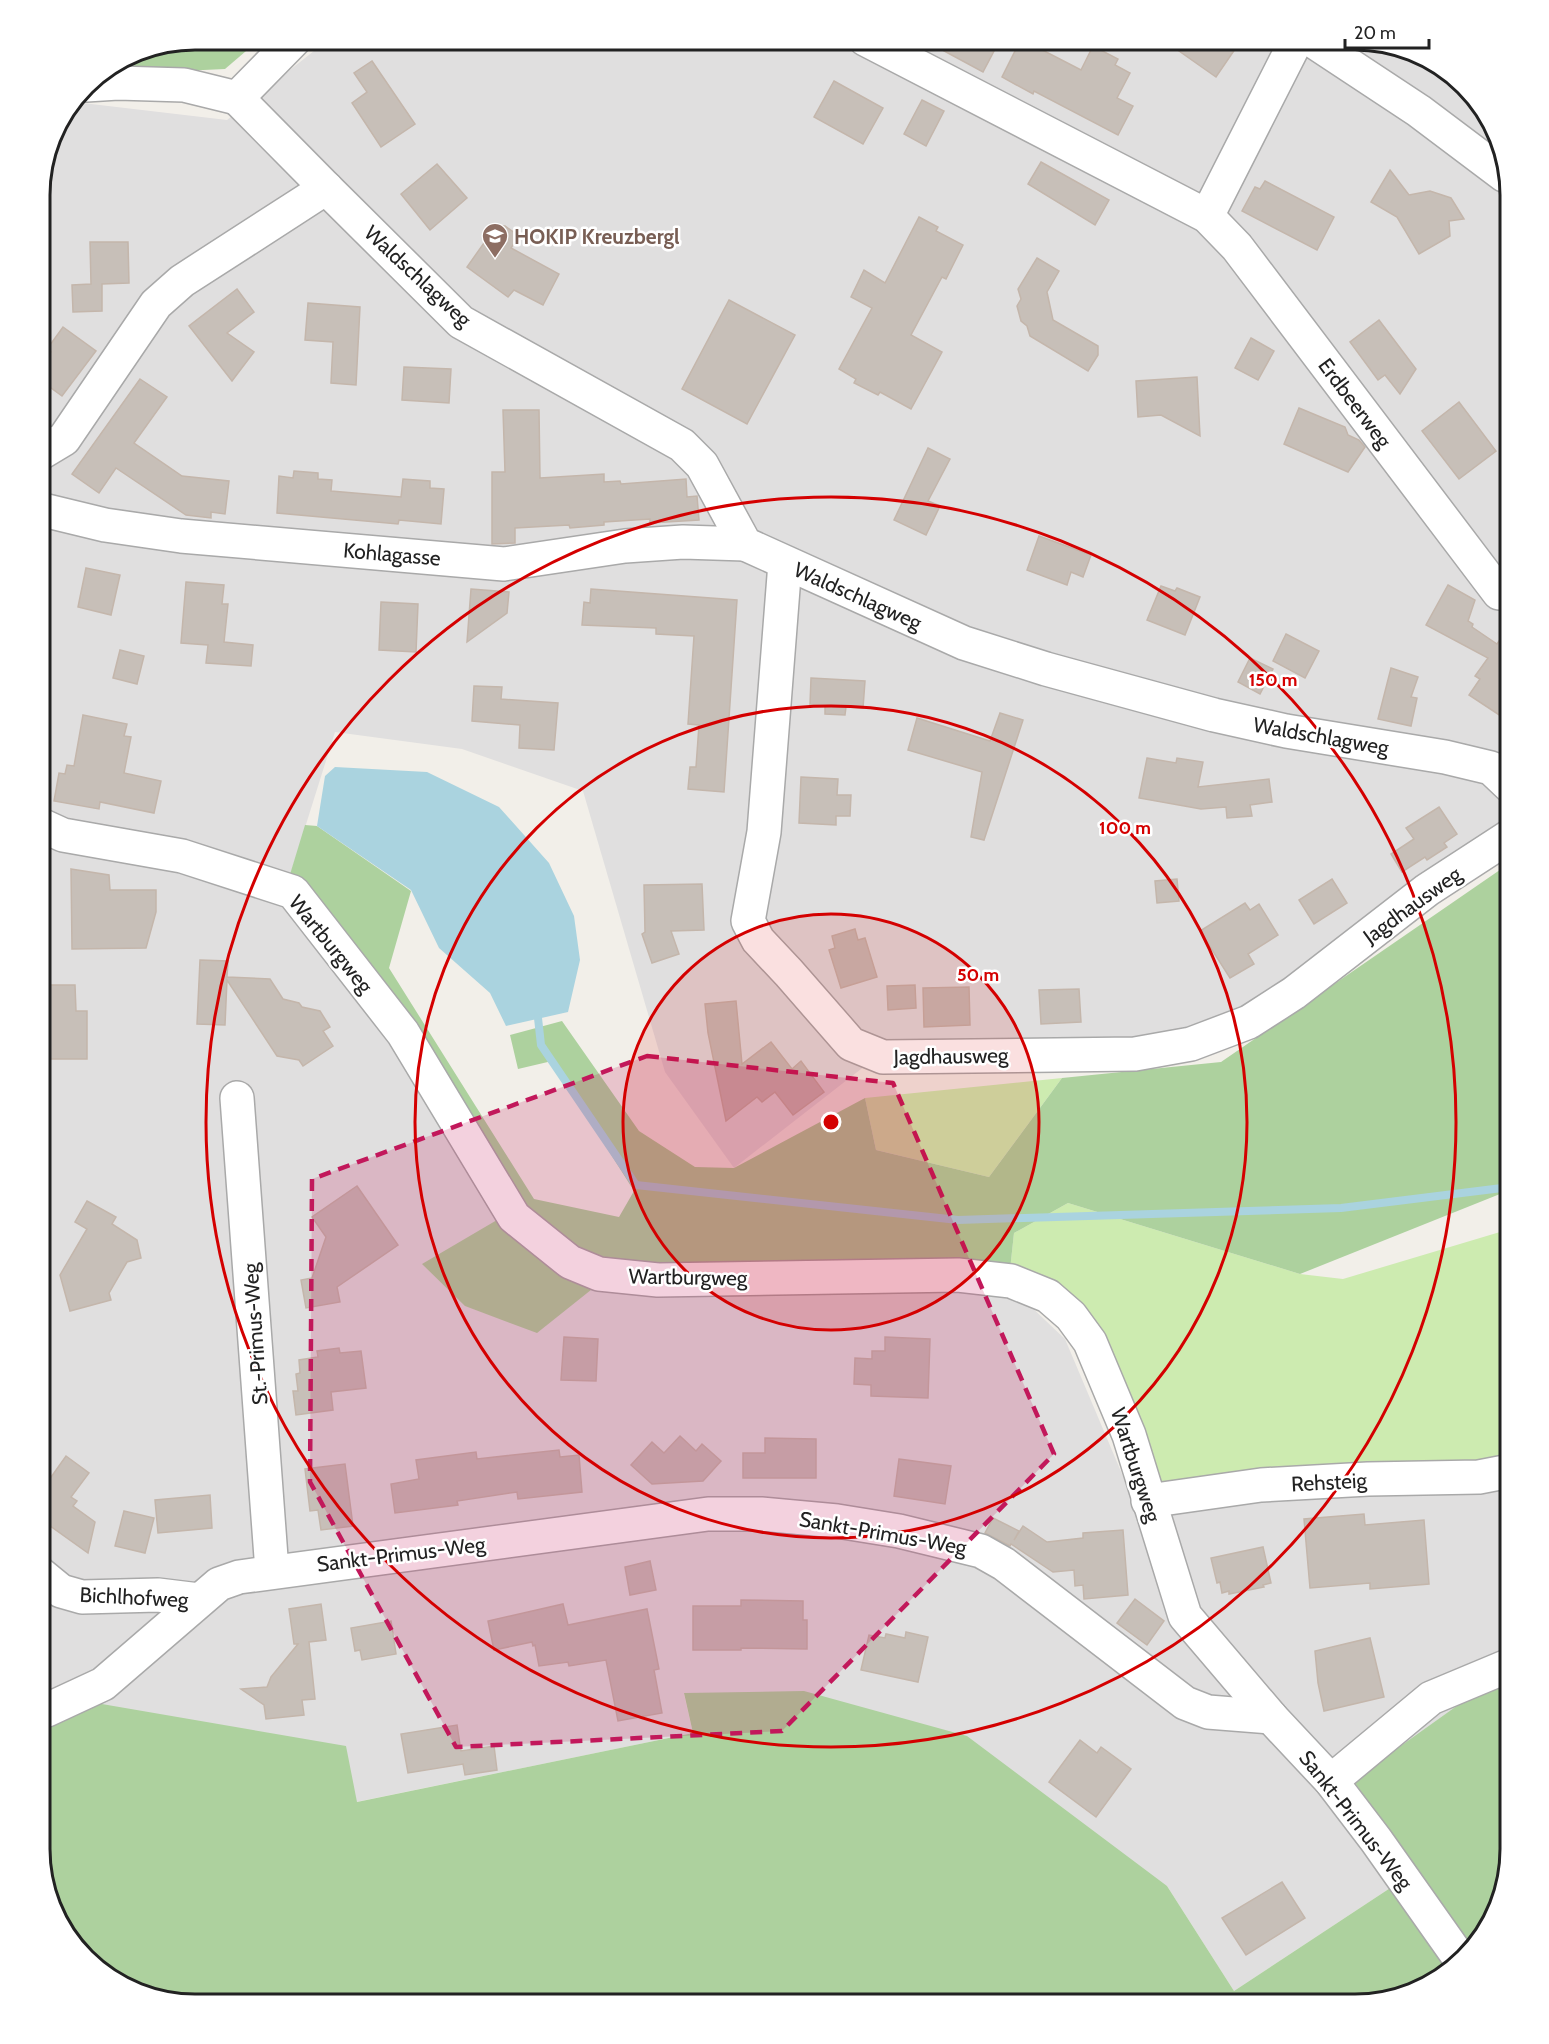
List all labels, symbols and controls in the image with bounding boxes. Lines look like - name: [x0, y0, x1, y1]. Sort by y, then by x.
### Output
- scale bar: [1345, 12, 1429, 50]
- text: 20 m: [1354, 22, 1396, 44]
- street label: Waldschlagweg: [359, 220, 477, 332]
- school or university icon: HOKIP Kreuzbergl: [480, 221, 510, 259]
- place label: HOKIP Kreuzbergl: [514, 224, 680, 249]
- street label: Erdbeerweg: [1313, 353, 1397, 453]
- street label: Kohlagasse: [342, 537, 442, 571]
- street label: Waldschlagweg: [790, 557, 926, 636]
- text: 150 m: [1249, 669, 1297, 691]
- street label: Waldschlagweg: [1251, 712, 1391, 760]
- text: 100 m: [1099, 817, 1151, 839]
- street label: Jagdhausweg: [1357, 861, 1466, 949]
- street label: Wartburgweg: [284, 890, 378, 998]
- text: 50 m: [957, 964, 999, 986]
- street label: Jagdhausweg: [892, 1042, 1009, 1070]
- centre of rings: [821, 1112, 841, 1132]
- street label: St.-Primus-Weg: [238, 1262, 272, 1406]
- street label: Wartburgweg: [628, 1263, 748, 1291]
- street label: Wartburgweg: [1106, 1405, 1166, 1526]
- street label: Rehsteig: [1291, 1468, 1368, 1496]
- street label: Sankt-Primus-Weg: [797, 1506, 969, 1560]
- street label: Sankt-Primus-Weg: [315, 1531, 487, 1577]
- street label: Bichlhofweg: [79, 1582, 190, 1612]
- street label: Sankt-Primus-Weg: [1294, 1746, 1418, 1895]

